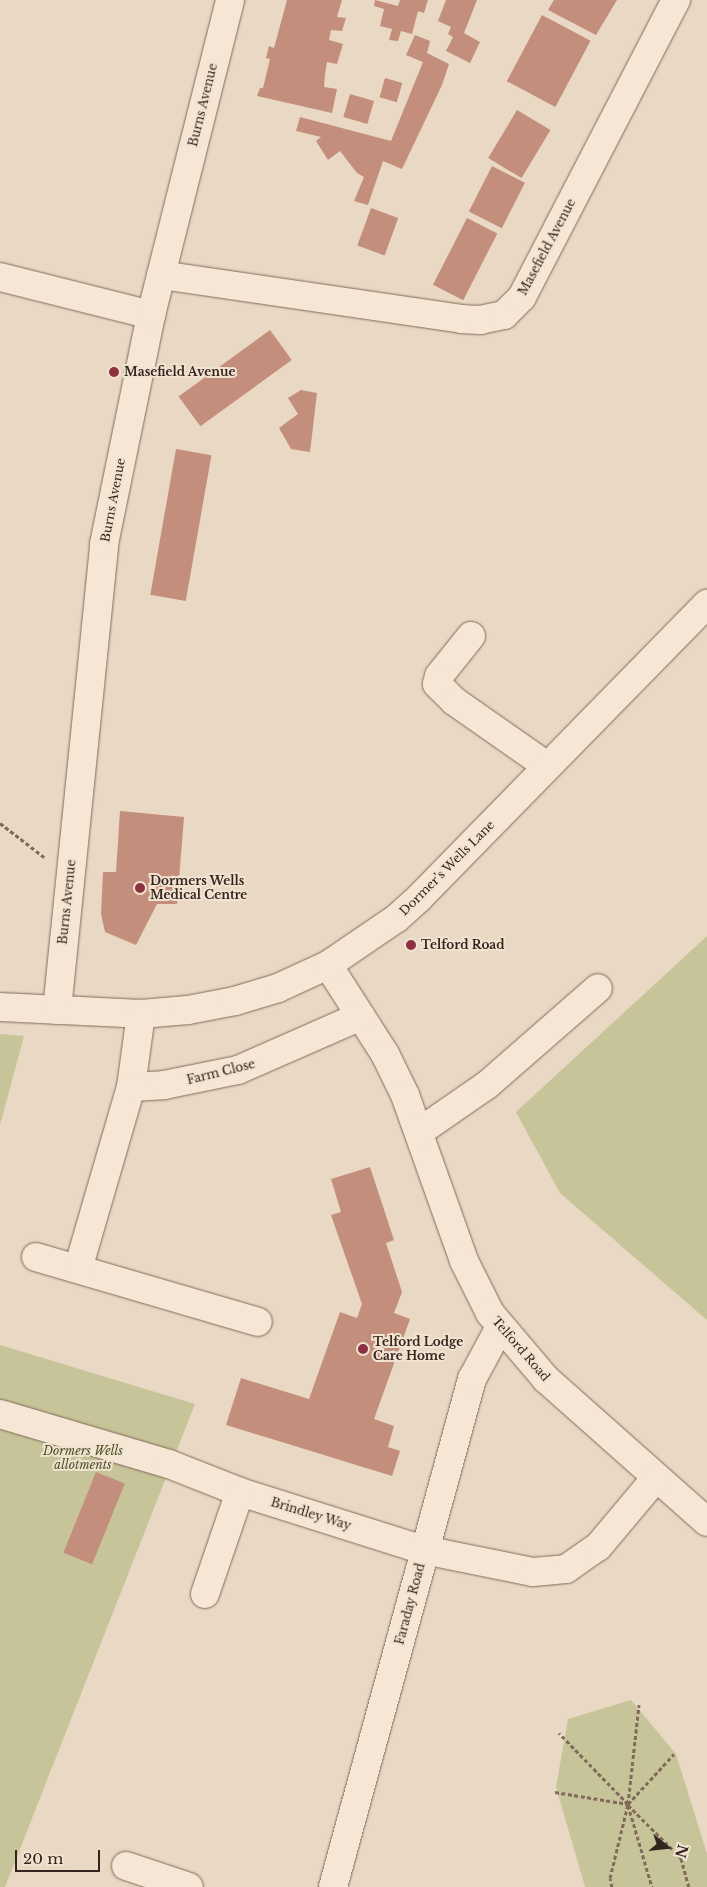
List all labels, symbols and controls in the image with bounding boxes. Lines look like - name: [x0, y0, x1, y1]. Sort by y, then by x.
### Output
- street label: Burns Avenue: [186, 62, 220, 148]
- street label: Masefield Avenue: [515, 196, 579, 298]
- place label: Masefield Avenue: [124, 365, 236, 379]
- marker: Masefield Avenue: [108, 366, 120, 378]
- street label: Burns Avenue: [98, 457, 128, 543]
- street label: Dormer’s Wells Lane: [396, 817, 498, 919]
- street label: Burns Avenue: [55, 859, 79, 945]
- place label: Dormers Wells Medical Centre: [150, 874, 247, 902]
- marker: Dormers Wells Medical Centre: [134, 882, 146, 894]
- place label: Telford Road: [421, 938, 505, 952]
- marker: Telford Road: [405, 939, 417, 951]
- street label: Farm Close: [185, 1057, 257, 1087]
- street label: Telford Road: [489, 1314, 553, 1384]
- place label: Telford Lodge Care Home: [373, 1335, 463, 1363]
- marker: Telford Lodge Care Home: [357, 1343, 369, 1355]
- park label: Dormers Wells allotments: [43, 1444, 123, 1472]
- street label: Brindley Way: [269, 1495, 353, 1533]
- street label: Faraday Road: [392, 1561, 428, 1647]
- north arrow: [642, 1822, 692, 1872]
- scale bar: [18, 1840, 102, 1872]
- text: N: [671, 1842, 692, 1860]
- text: 20 m: [23, 1849, 63, 1868]

